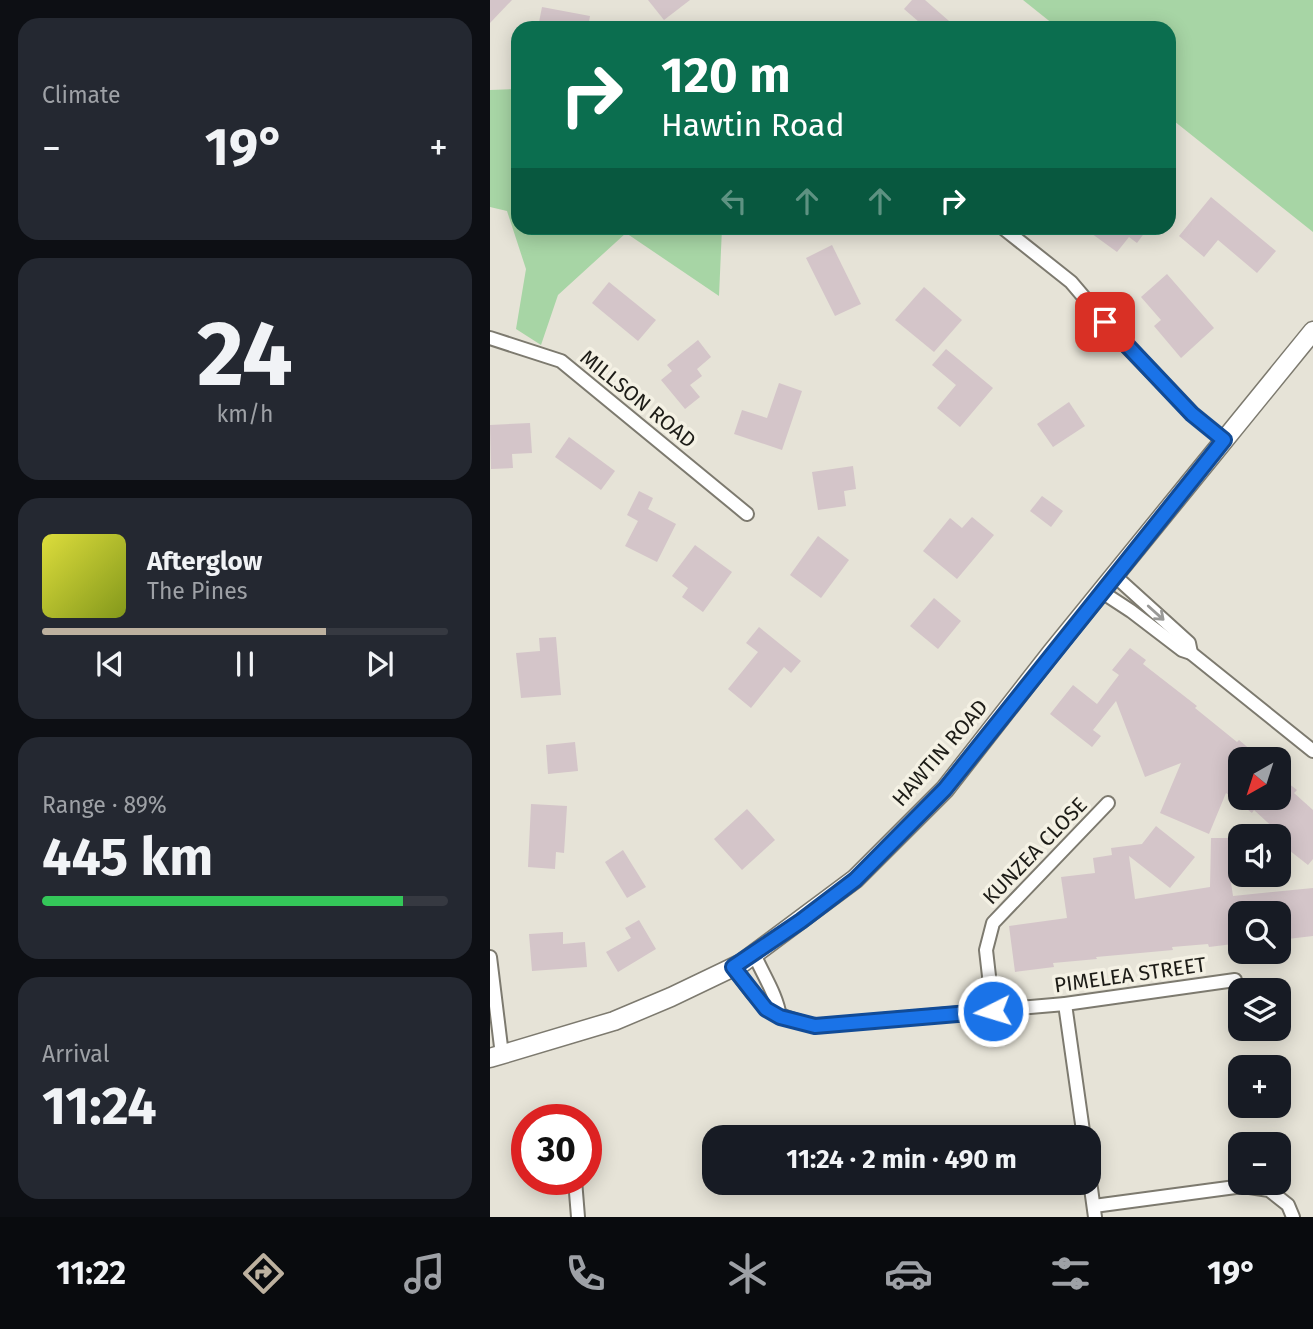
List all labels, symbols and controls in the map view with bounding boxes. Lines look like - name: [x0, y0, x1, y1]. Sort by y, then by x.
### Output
- text: 120 m: [661, 46, 791, 105]
- icon: right: [546, 49, 637, 140]
- text: Climate: [42, 81, 121, 109]
- text: Hawtin Road: [661, 106, 845, 144]
- text: 19°: [205, 116, 285, 179]
- text: −: [42, 125, 61, 171]
- text: +: [429, 125, 448, 171]
- icon: left: [715, 182, 753, 220]
- icon: ahead: [788, 182, 826, 220]
- icon: ahead: [861, 182, 899, 220]
- icon: right: [934, 182, 972, 220]
- pin: [1075, 292, 1135, 352]
- text: 24: [197, 300, 293, 409]
- icon: arrive: [1086, 303, 1124, 341]
- street label: MILLSON ROAD: [575, 344, 701, 454]
- text: km/h: [217, 400, 273, 428]
- text: Afterglow: [147, 546, 262, 577]
- text: The Pines: [147, 577, 248, 605]
- one-way arrow: [1147, 605, 1164, 622]
- icon: previous: [91, 645, 129, 683]
- icon: pause: [226, 645, 264, 683]
- icon: next: [361, 645, 399, 683]
- street label: HAWTIN ROAD: [887, 694, 993, 812]
- north arrow: [1228, 747, 1292, 810]
- map controls: [1228, 747, 1291, 1195]
- text: Range · 89%: [42, 791, 167, 819]
- street label: KUNZEA CLOSE: [977, 792, 1093, 910]
- button: sound: [1228, 824, 1291, 887]
- text: 445 km: [42, 826, 213, 889]
- button: search: [1228, 901, 1291, 964]
- street label: PIMELEA STREET: [1052, 951, 1208, 999]
- position arrow: [956, 974, 1030, 1048]
- button: layers: [1228, 978, 1291, 1041]
- text: Arrival: [42, 1040, 109, 1068]
- button: +: [1228, 1055, 1291, 1118]
- text: 11:24: [42, 1075, 157, 1138]
- speed limit sign: 30: [511, 1104, 602, 1195]
- button: −: [1228, 1132, 1291, 1195]
- text: 11:24 · 2 min · 490 m: [786, 1144, 1017, 1175]
- icon: directions: [239, 1249, 288, 1298]
- icon: music: [400, 1249, 449, 1298]
- icon: phone: [561, 1249, 610, 1298]
- icon: climate: [723, 1249, 772, 1298]
- icon: car: [884, 1249, 933, 1298]
- icon: filters: [1046, 1249, 1095, 1298]
- text: 11:22: [56, 1254, 126, 1292]
- text: 19°: [1207, 1254, 1257, 1292]

